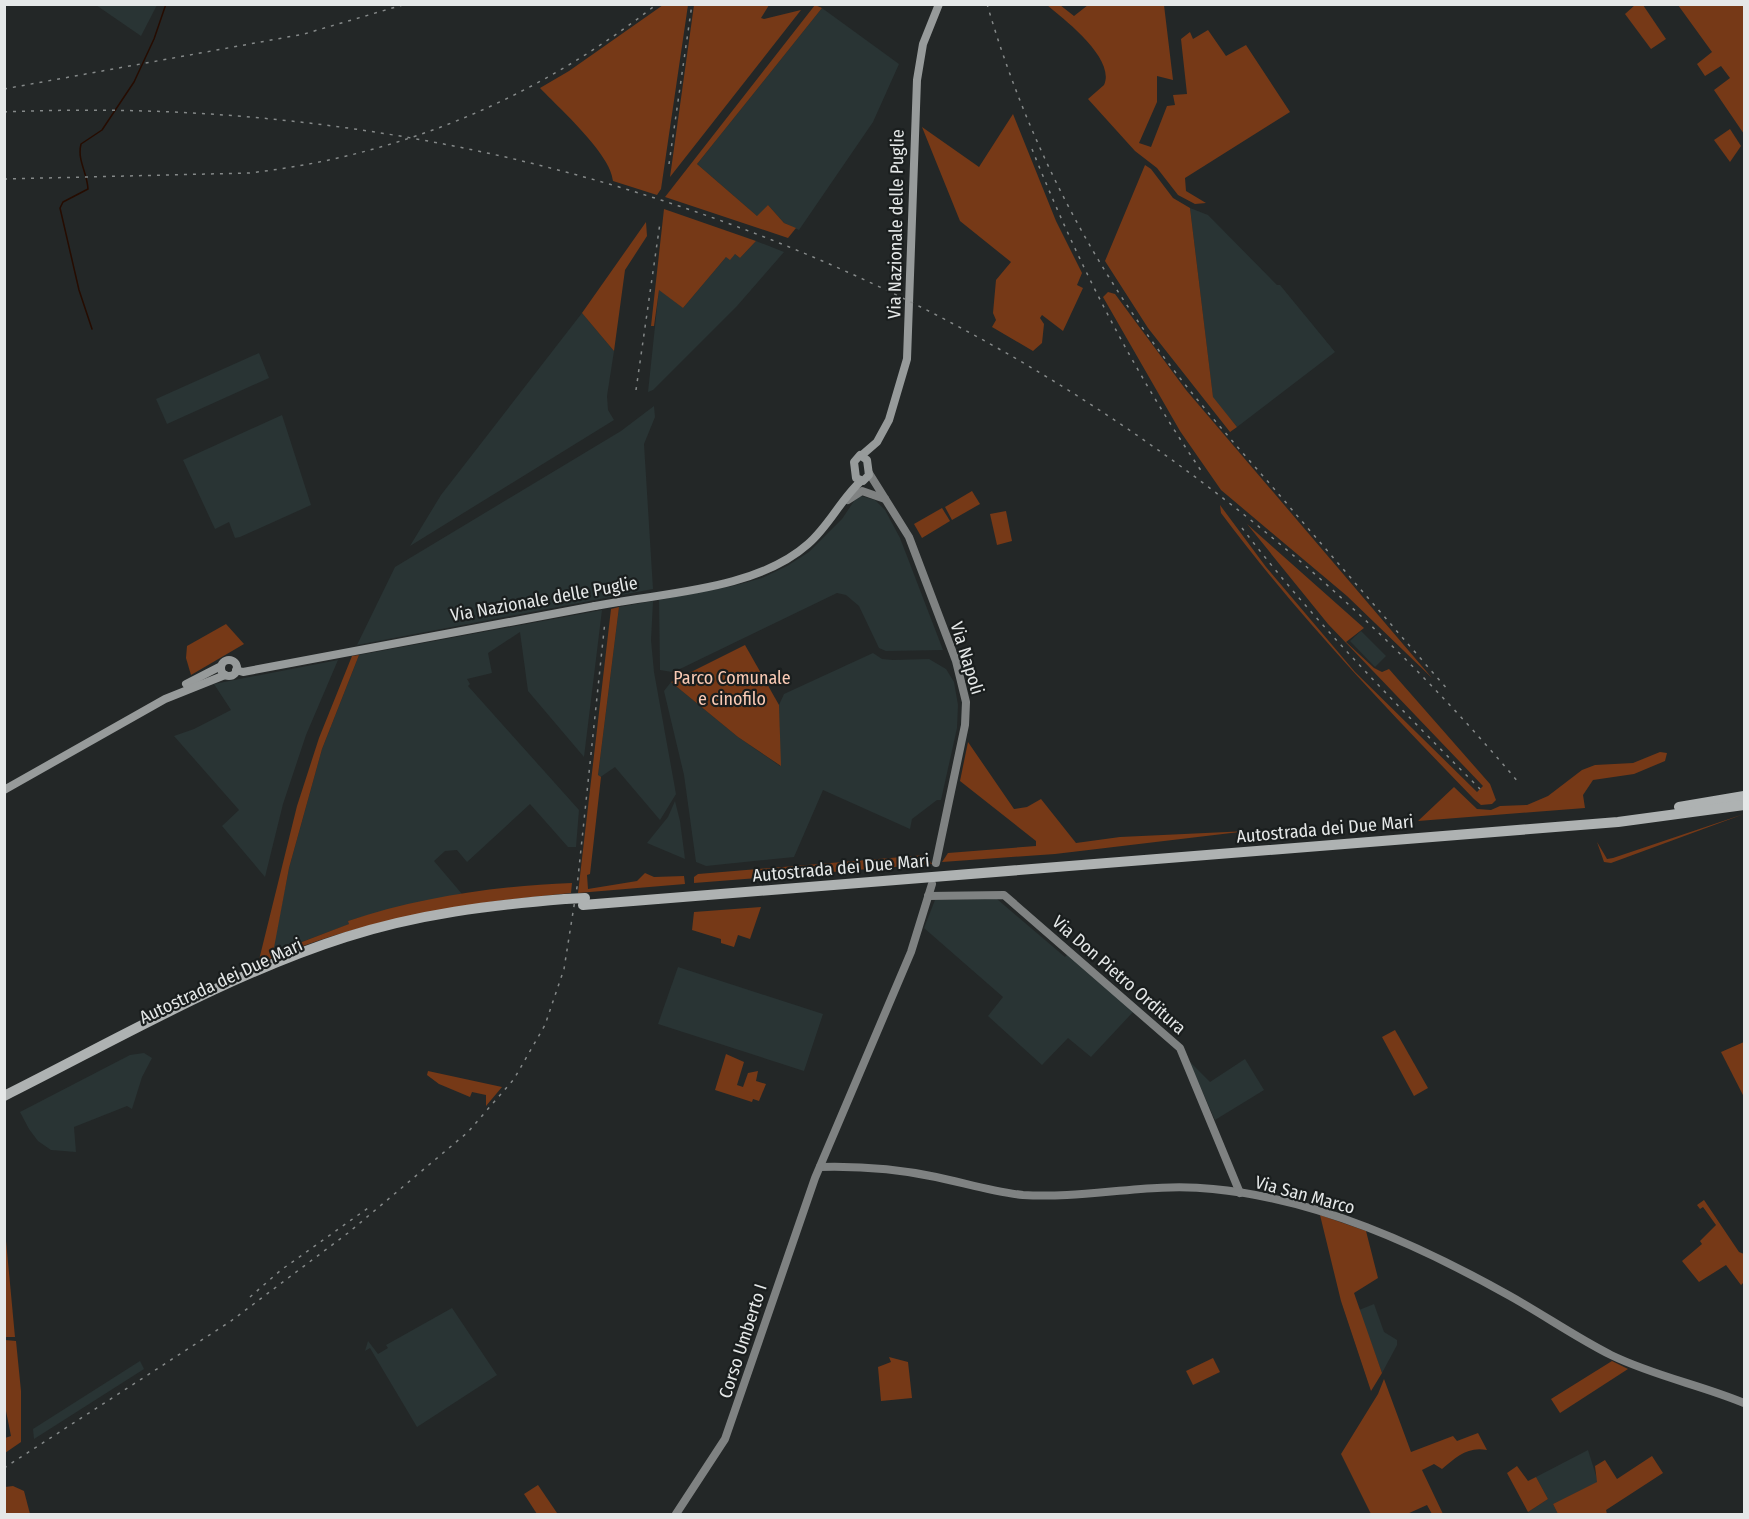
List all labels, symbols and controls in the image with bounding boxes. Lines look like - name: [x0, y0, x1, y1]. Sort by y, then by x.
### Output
- street label: Via Nazionale delle Puglie: [883, 129, 909, 319]
- street label: Via Nazionale delle Puglie: [449, 572, 639, 626]
- street label: Via Napoli: [946, 619, 988, 697]
- park label: Parco Comunale e cinofilo: [673, 667, 791, 710]
- street label: Autostrada dei Due Mari: [1236, 810, 1414, 848]
- street label: Autostrada dei Due Mari: [752, 849, 930, 887]
- street label: Via Don Pietro Orditura: [1048, 911, 1190, 1039]
- street label: Autostrada dei Due Mari: [136, 934, 306, 1028]
- street label: Via San Marco: [1253, 1171, 1357, 1219]
- street label: Corso Umberto I: [714, 1281, 772, 1401]

